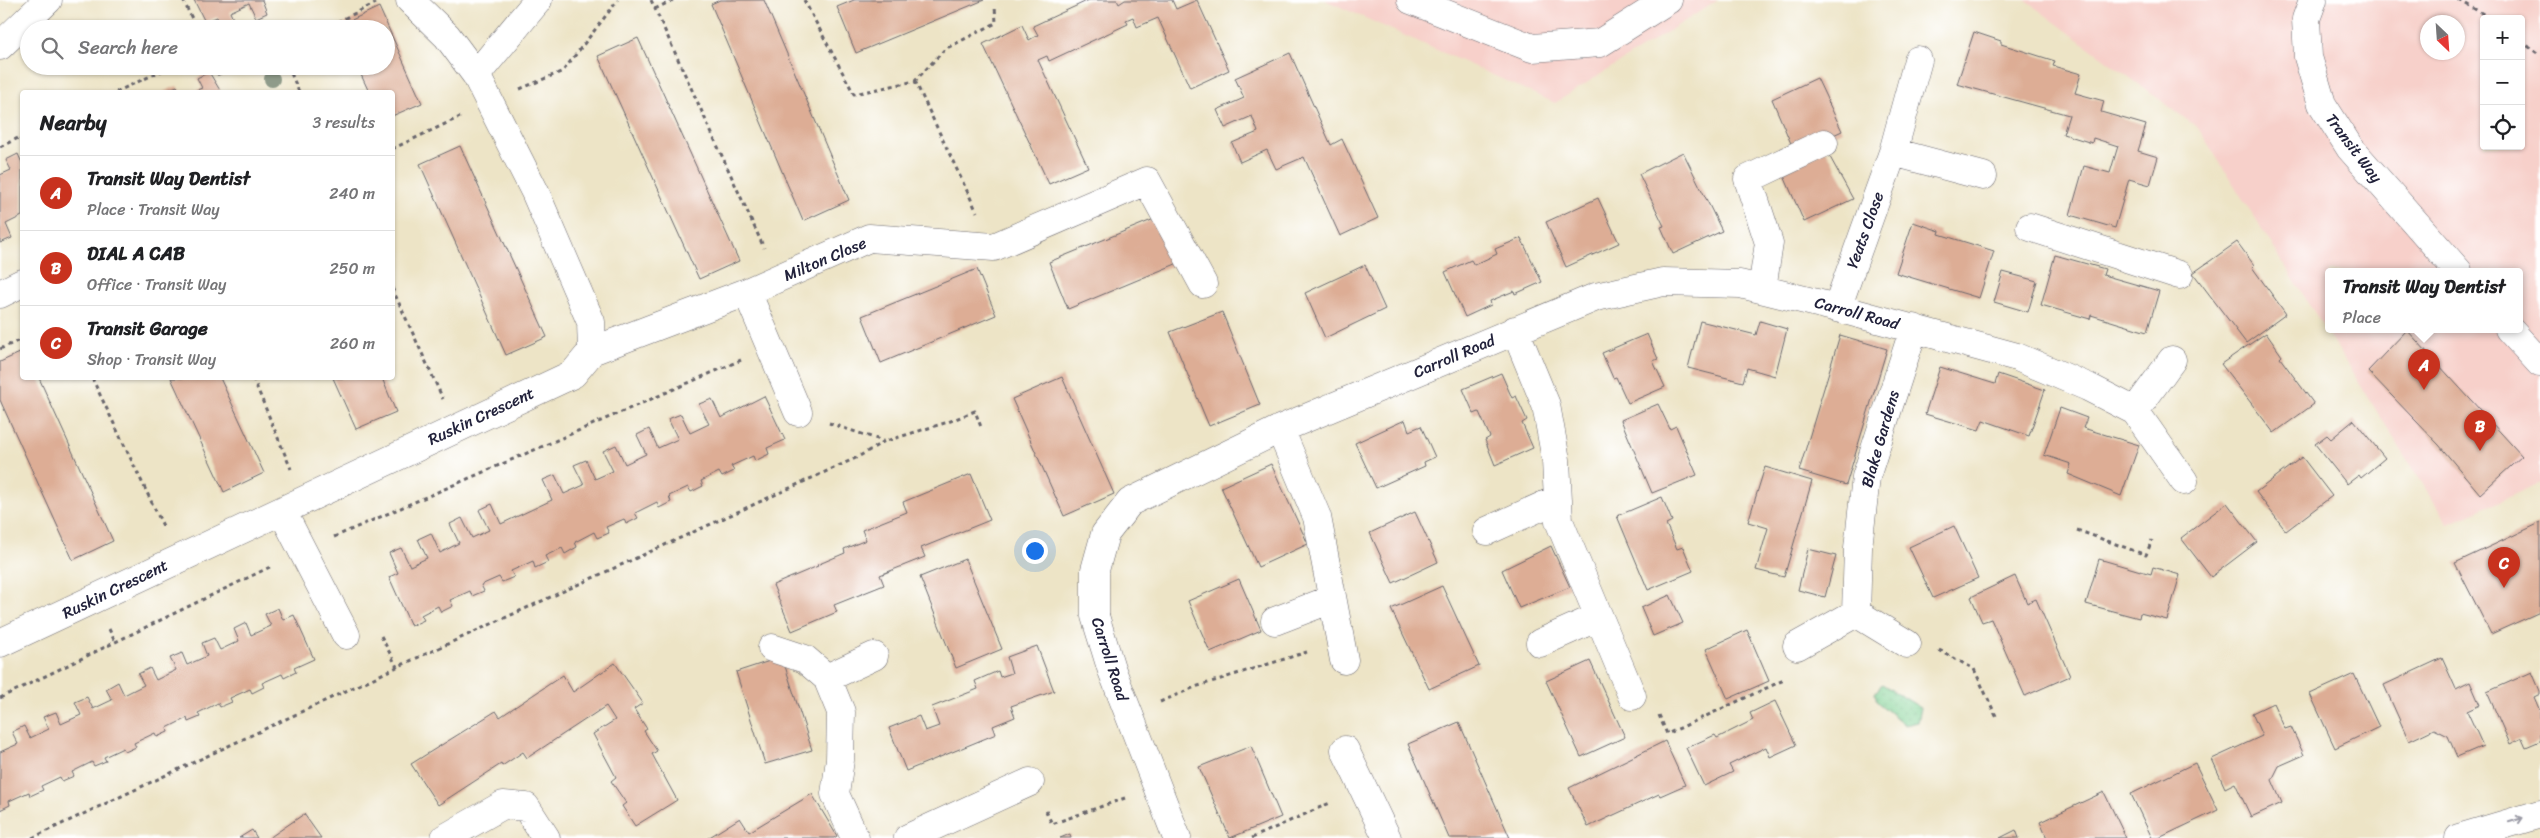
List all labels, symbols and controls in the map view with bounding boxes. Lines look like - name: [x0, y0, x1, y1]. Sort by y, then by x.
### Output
- north arrow: [2420, 15, 2465, 60]
- map controls: [2480, 15, 2525, 150]
- button: +: [2480, 15, 2525, 60]
- search box: [20, 20, 395, 75]
- text: Search here: [78, 31, 178, 64]
- icon: search: [38, 34, 66, 62]
- button: −: [2480, 60, 2525, 105]
- text: Nearby: [40, 104, 106, 142]
- button: locate: [2480, 105, 2525, 150]
- street label: Transit Way: [2318, 107, 2391, 190]
- text: 3 results: [312, 108, 375, 137]
- text: Transit Way Dentist: [87, 162, 250, 195]
- text: A: [51, 179, 61, 208]
- text: 240 m: [329, 179, 375, 208]
- street label: Yeats Close: [1838, 187, 1892, 273]
- text: Place · Transit Way: [87, 195, 220, 224]
- street label: Milton Close: [779, 228, 871, 290]
- text: DIAL A CAB: [87, 237, 185, 270]
- text: B: [51, 254, 61, 283]
- text: 250 m: [329, 254, 375, 283]
- popup: [2325, 268, 2523, 333]
- text: Office · Transit Way: [87, 270, 226, 299]
- text: Transit Way Dentist: [2342, 270, 2506, 303]
- street label: Carroll Road: [1811, 288, 1904, 339]
- text: Place: [2342, 303, 2381, 332]
- text: Transit Garage: [87, 312, 208, 345]
- street label: Carroll Road: [1408, 325, 1501, 386]
- text: C: [51, 329, 61, 358]
- text: 260 m: [330, 329, 375, 358]
- text: Shop · Transit Way: [87, 345, 216, 374]
- pin: A: [2408, 349, 2440, 390]
- street label: Ruskin Crescent: [423, 379, 539, 453]
- street label: Blake Gardens: [1852, 387, 1908, 491]
- pin: B: [2464, 410, 2496, 451]
- your location: [1022, 538, 1048, 564]
- pin: C: [2488, 547, 2520, 588]
- street label: Ruskin Crescent: [57, 551, 173, 627]
- street label: Carroll Road: [1083, 613, 1138, 706]
- one-way arrow: [2508, 815, 2524, 825]

